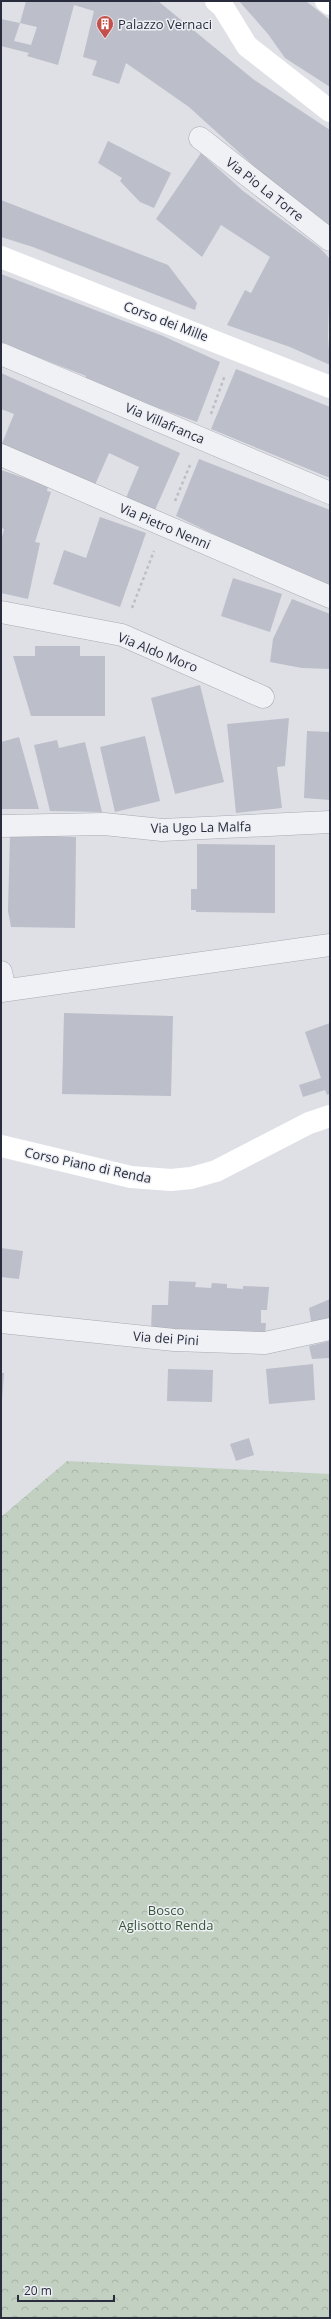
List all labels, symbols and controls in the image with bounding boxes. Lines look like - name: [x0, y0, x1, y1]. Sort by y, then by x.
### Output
- building icon: Palazzo Vernaci: [95, 14, 115, 39]
- place label: Palazzo Vernaci: [118, 15, 212, 33]
- street label: Via Pio La Torre: [222, 153, 308, 225]
- street label: Corso dei Mille: [121, 297, 211, 345]
- street label: Via Villafranca: [122, 398, 208, 448]
- street label: Via Pietro Nenni: [117, 499, 213, 553]
- street label: Via Aldo Moro: [115, 628, 201, 676]
- street label: Via Ugo La Malfa: [151, 817, 251, 837]
- street label: Corso Piano di Renda: [23, 1143, 153, 1187]
- street label: Via dei Pini: [132, 1327, 200, 1349]
- park label: Bosco Aglisotto Renda: [119, 1901, 213, 1934]
- scale bar: [18, 2277, 114, 2303]
- text: 20 m: [24, 2282, 52, 2299]

